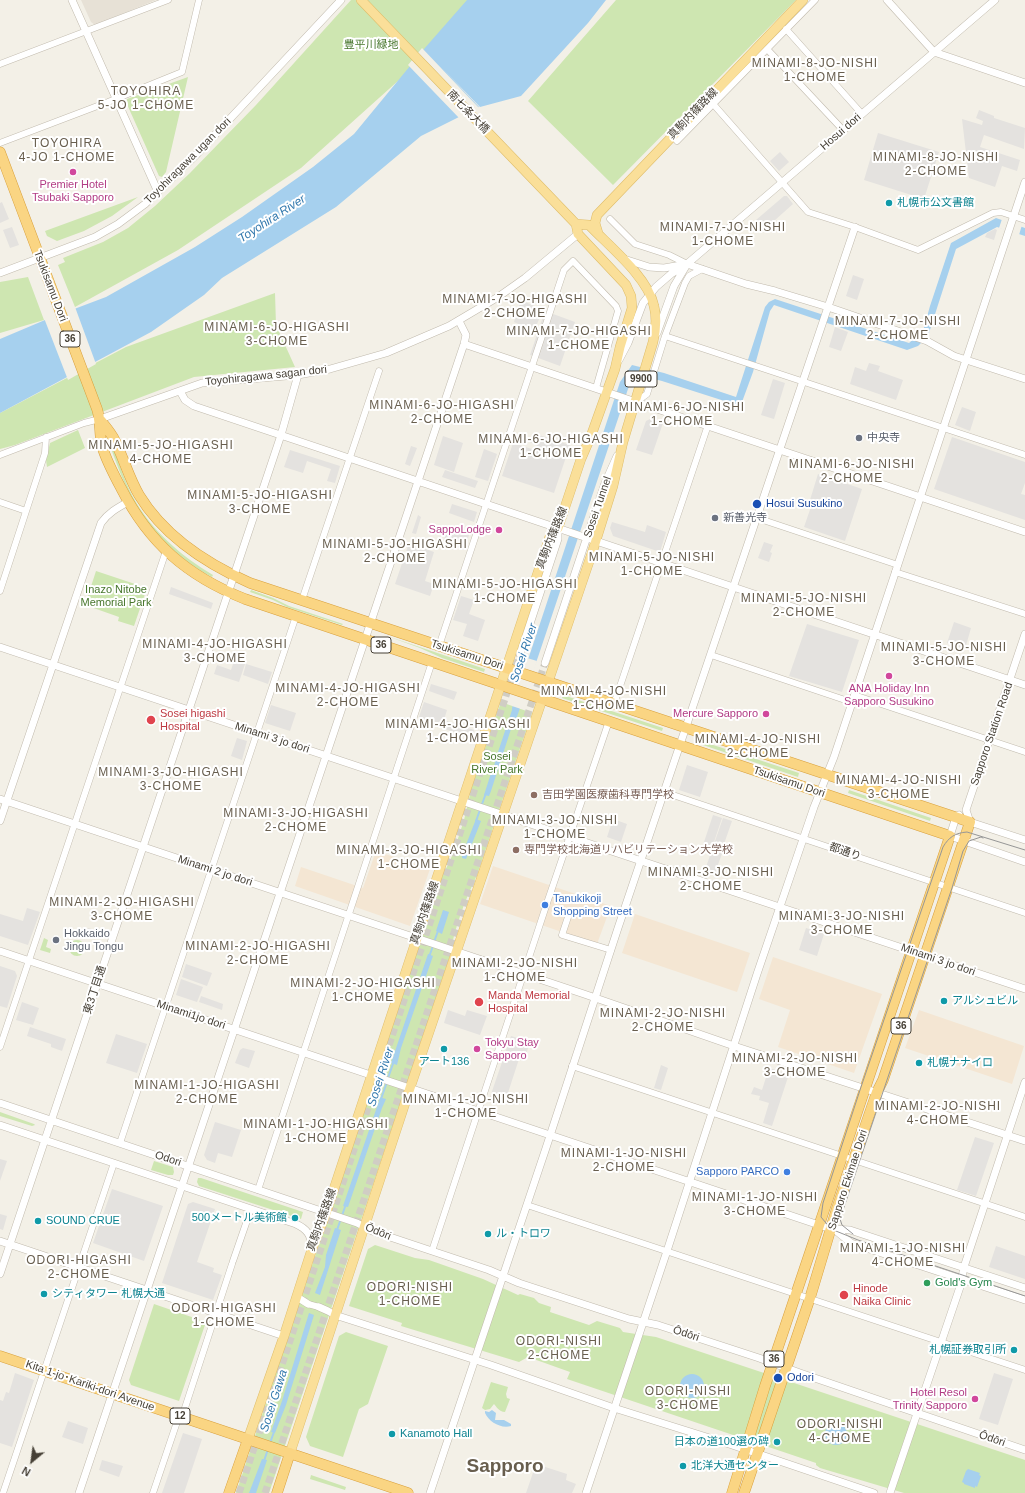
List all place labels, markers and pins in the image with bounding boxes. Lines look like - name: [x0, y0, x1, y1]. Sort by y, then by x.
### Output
- marker: Premier Hotel Tsubaki Sapporo: [68, 167, 78, 177]
- place label: Premier Hotel Tsubaki Sapporo: [32, 178, 114, 204]
- place label: 札幌市公文書館: [897, 196, 974, 210]
- marker: 札幌市公文書館: [884, 198, 894, 208]
- place label: 中央寺: [867, 431, 900, 445]
- marker: 中央寺: [854, 433, 864, 443]
- place label: Hosui Susukino: [766, 497, 842, 511]
- marker: Hosui Susukino: [751, 498, 763, 510]
- place label: 新善光寺: [723, 511, 767, 525]
- marker: 新善光寺: [710, 513, 720, 523]
- place label: SappoLodge: [429, 523, 491, 537]
- marker: SappoLodge: [494, 525, 504, 535]
- marker: ANA Holiday Inn Sapporo Susukino: [884, 671, 894, 681]
- place label: ANA Holiday Inn Sapporo Susukino: [844, 682, 934, 708]
- place label: Sosei higashi Hospital: [160, 707, 225, 733]
- place label: Mercure Sapporo: [673, 707, 758, 721]
- marker: Mercure Sapporo: [761, 709, 771, 719]
- marker: Sosei higashi Hospital: [145, 714, 157, 726]
- place label: 吉田学園医療歯科専門学校: [542, 788, 674, 802]
- marker: 吉田学園医療歯科専門学校: [529, 790, 539, 800]
- place label: 専門学校北海道リハビリテーション大学校: [524, 843, 733, 857]
- marker: 専門学校北海道リハビリテーション大学校: [511, 845, 521, 855]
- place label: Tanukikoji Shopping Street: [553, 892, 632, 918]
- marker: Tanukikoji Shopping Street: [540, 900, 550, 910]
- place label: Hokkaido Jingu Tongu: [64, 927, 123, 953]
- marker: Hokkaido Jingu Tongu: [51, 935, 61, 945]
- place label: Manda Memorial Hospital: [488, 989, 570, 1015]
- place label: アルシュビル: [952, 994, 1018, 1008]
- marker: Manda Memorial Hospital: [473, 996, 485, 1008]
- marker: アルシュビル: [939, 996, 949, 1006]
- place label: Tokyu Stay Sapporo: [485, 1036, 539, 1062]
- marker: アート136: [439, 1044, 449, 1054]
- marker: Tokyu Stay Sapporo: [472, 1044, 482, 1054]
- place label: アート136: [419, 1055, 469, 1069]
- place label: 札幌ナナイロ: [927, 1056, 993, 1070]
- marker: 札幌ナナイロ: [914, 1058, 924, 1068]
- place label: Sapporo PARCO: [696, 1165, 779, 1179]
- marker: Sapporo PARCO: [782, 1167, 792, 1177]
- place label: 500メートル美術館: [192, 1211, 287, 1225]
- marker: 500メートル美術館: [290, 1213, 300, 1223]
- place label: SOUND CRUE: [46, 1214, 120, 1228]
- marker: SOUND CRUE: [33, 1216, 43, 1226]
- place label: ル・トロワ: [496, 1227, 551, 1241]
- marker: ル・トロワ: [483, 1229, 493, 1239]
- place label: Gold's Gym: [935, 1276, 992, 1290]
- marker: Gold's Gym: [922, 1278, 932, 1288]
- place label: Hinode Naika Clinic: [853, 1282, 911, 1308]
- place label: シティタワー 札幌大通: [52, 1287, 165, 1301]
- marker: シティタワー 札幌大通: [39, 1289, 49, 1299]
- marker: Hinode Naika Clinic: [838, 1289, 850, 1301]
- place label: 札幌証券取引所: [929, 1343, 1006, 1357]
- marker: 札幌証券取引所: [1009, 1345, 1019, 1355]
- place label: Odori: [787, 1371, 814, 1385]
- marker: Odori: [772, 1372, 784, 1384]
- place label: Hotel Resol Trinity Sapporo: [893, 1386, 967, 1412]
- marker: Hotel Resol Trinity Sapporo: [970, 1394, 980, 1404]
- place label: Kanamoto Hall: [400, 1427, 472, 1441]
- marker: Kanamoto Hall: [387, 1429, 397, 1439]
- place label: 日本の道100選の碑: [674, 1435, 769, 1449]
- marker: 日本の道100選の碑: [772, 1437, 782, 1447]
- place label: 北洋大通センター: [691, 1459, 779, 1473]
- marker: 北洋大通センター: [678, 1461, 688, 1471]

